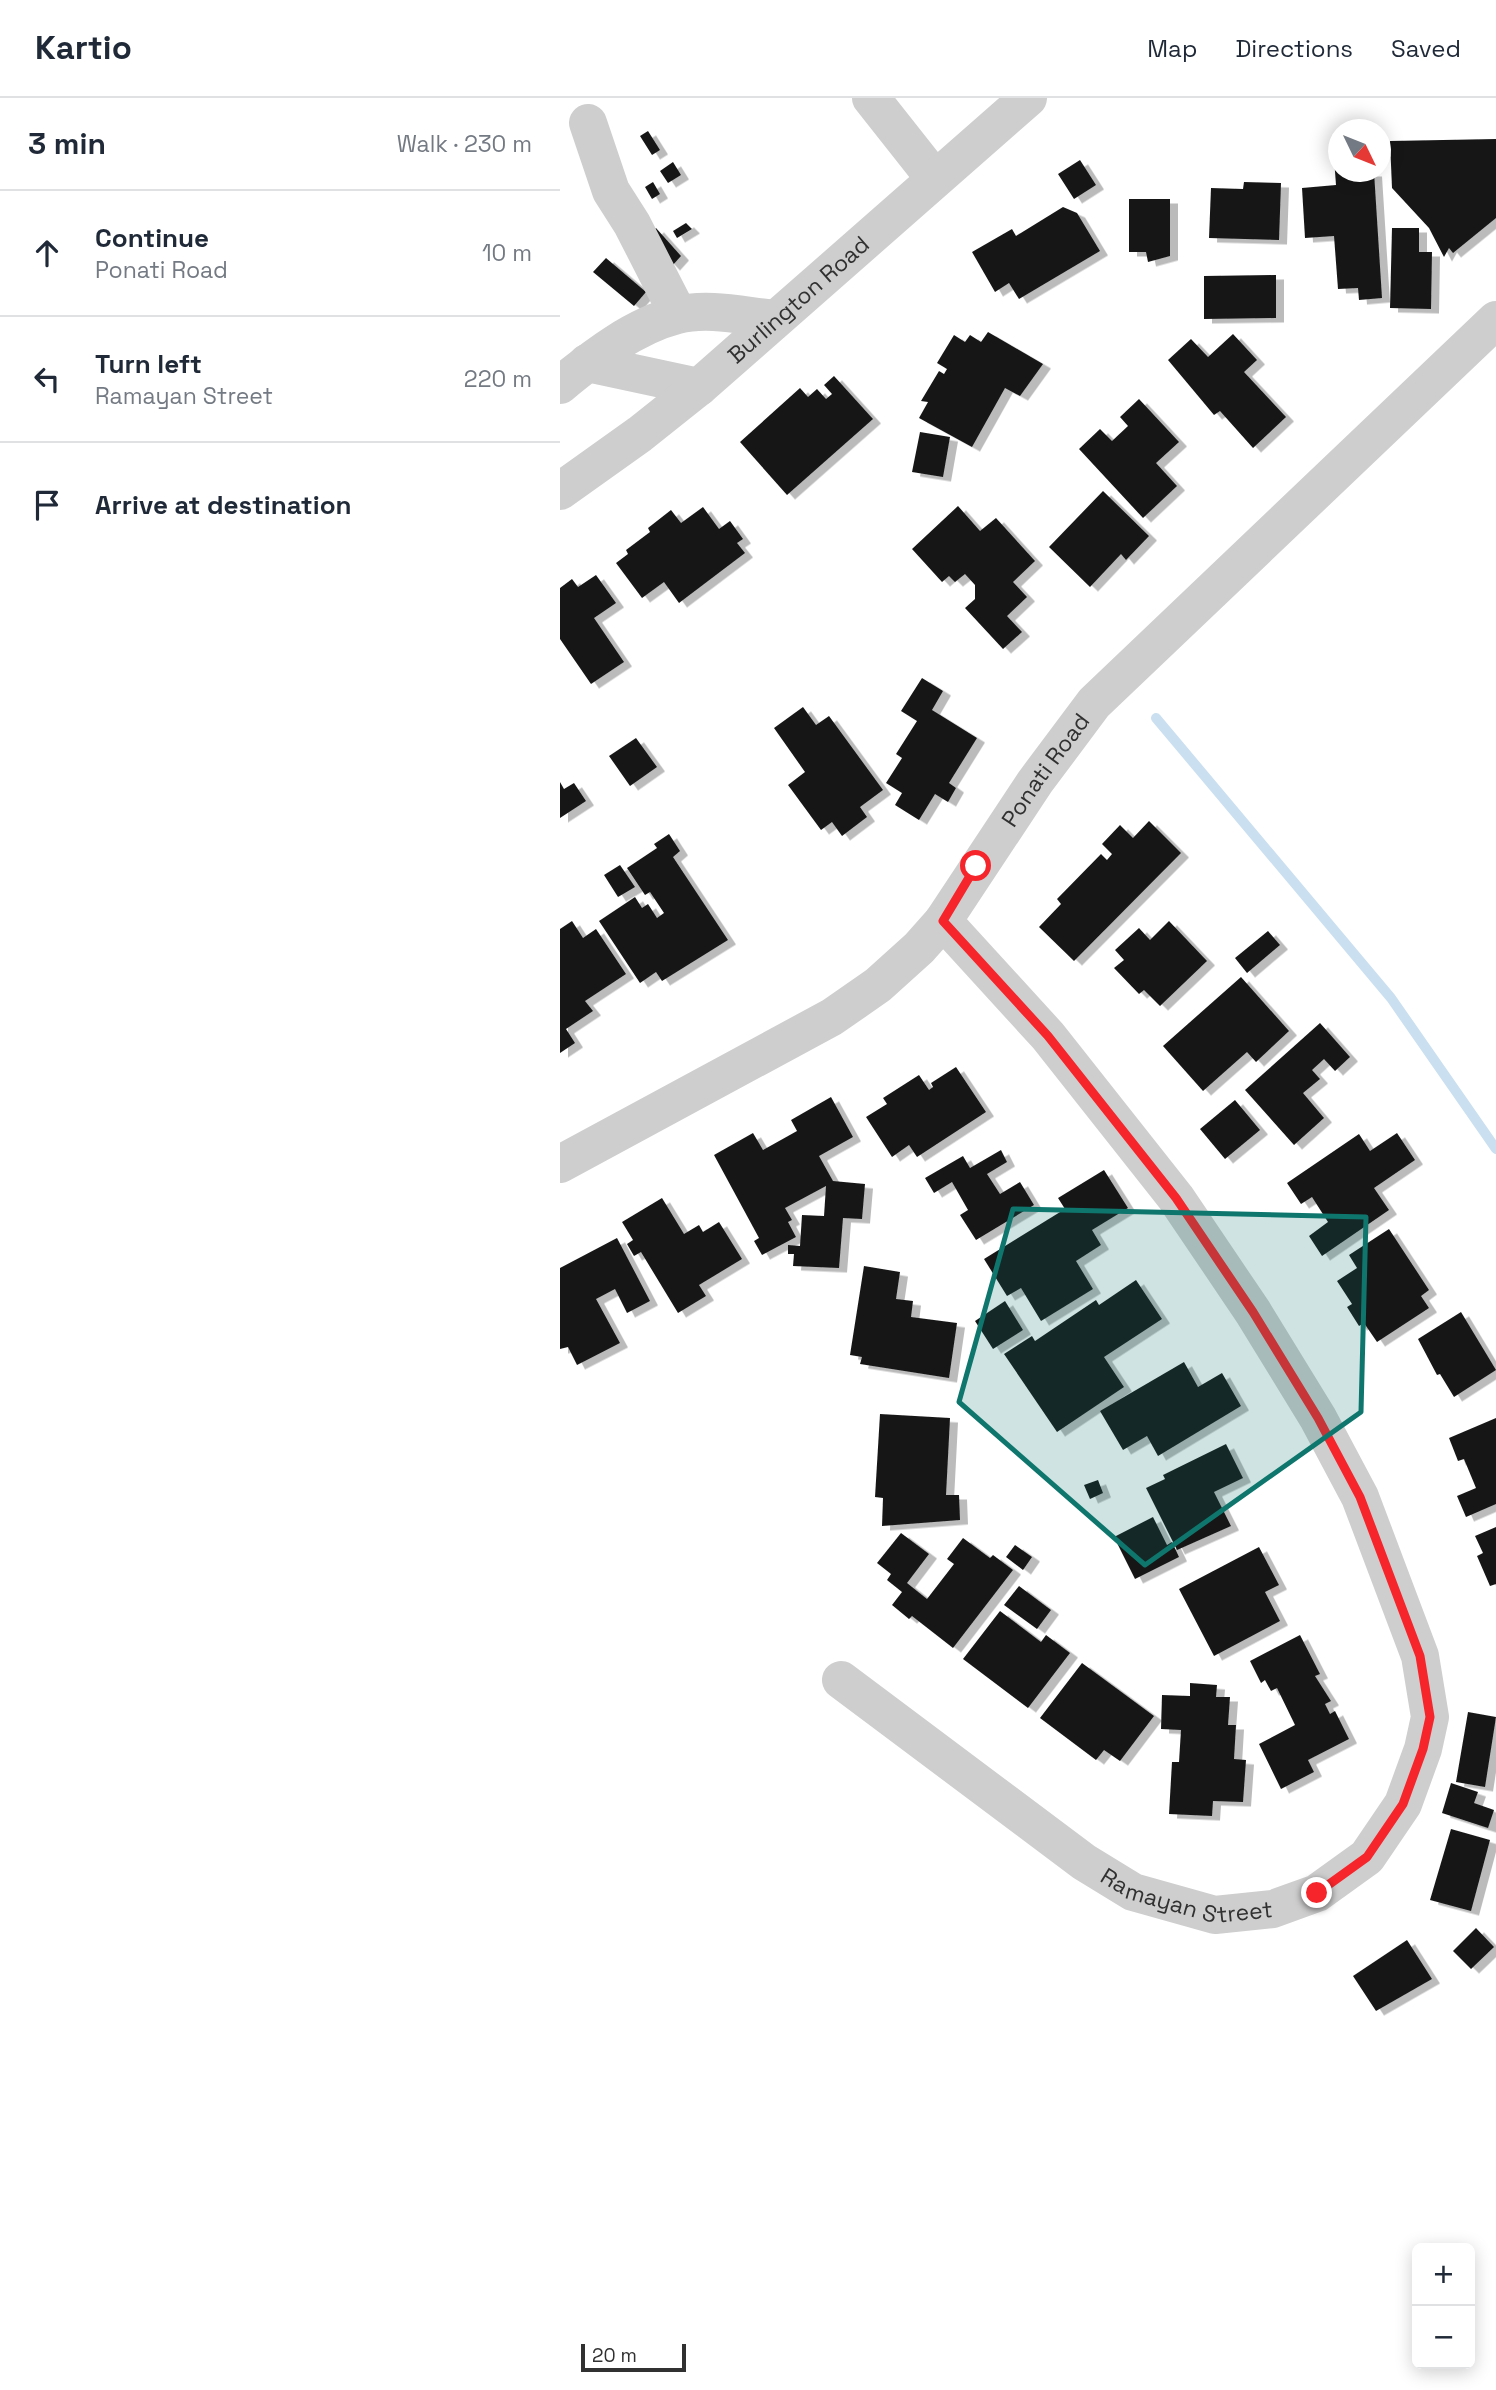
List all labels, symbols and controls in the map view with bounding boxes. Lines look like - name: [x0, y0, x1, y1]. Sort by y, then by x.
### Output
- text: Kartio: [35, 27, 132, 69]
- text: Map: [1147, 33, 1197, 64]
- text: Directions: [1235, 33, 1353, 64]
- text: Saved: [1391, 33, 1461, 64]
- north arrow: [1328, 119, 1391, 182]
- text: 3 min: [28, 124, 106, 163]
- text: Walk · 230 m: [397, 129, 532, 159]
- text: Continue: [95, 221, 209, 255]
- street label: Burlington Road: [721, 229, 876, 370]
- icon: ahead: [28, 234, 66, 272]
- text: 10 m: [482, 238, 532, 268]
- text: Ponati Road: [95, 255, 228, 285]
- text: Turn left: [95, 347, 202, 381]
- icon: left: [28, 360, 66, 398]
- text: 220 m: [464, 364, 532, 394]
- text: Ramayan Street: [95, 381, 273, 411]
- icon: arrive: [28, 486, 66, 524]
- text: Arrive at destination: [95, 488, 352, 522]
- street label: Ponati Road: [995, 707, 1096, 833]
- route start: [960, 850, 991, 881]
- street label: Ramayan Street: [1095, 1861, 1274, 1930]
- route end: [1301, 1877, 1332, 1908]
- map controls: [1412, 2243, 1475, 2369]
- button: +: [1412, 2243, 1475, 2306]
- button: −: [1412, 2306, 1475, 2369]
- scale bar: [581, 2341, 686, 2373]
- text: 20 m: [592, 2343, 637, 2368]

